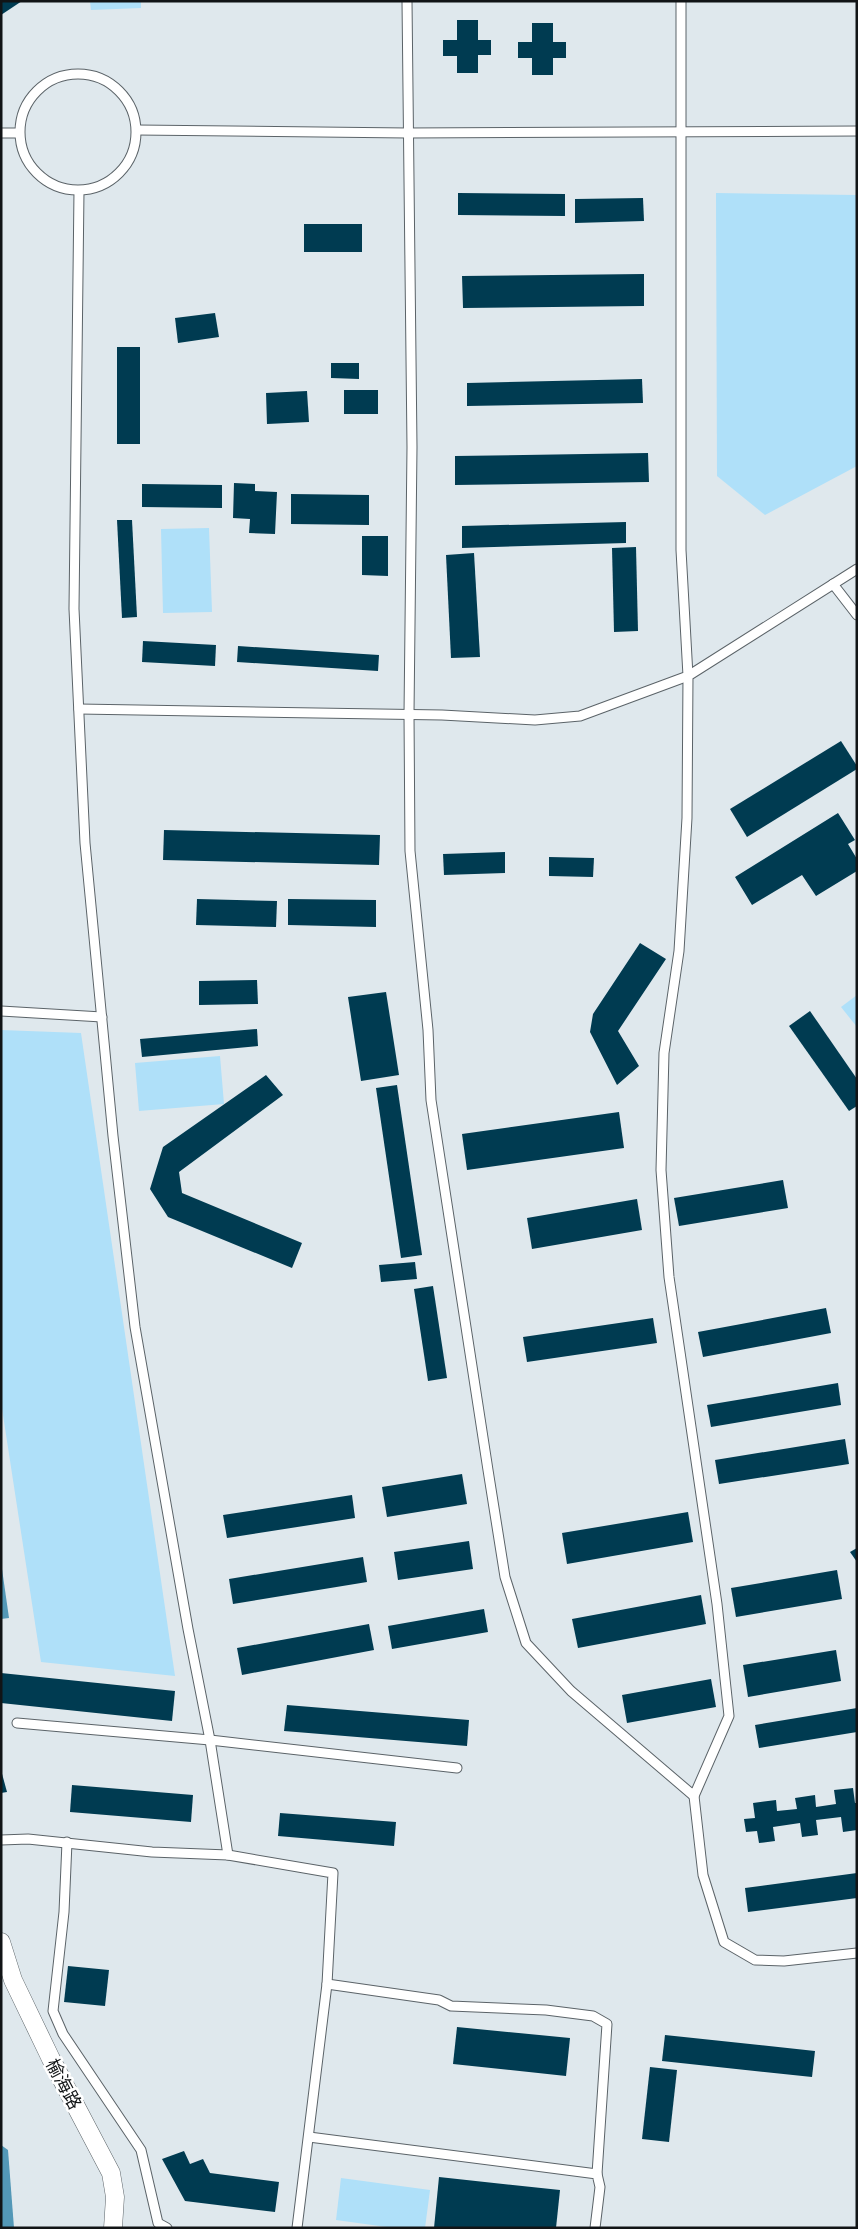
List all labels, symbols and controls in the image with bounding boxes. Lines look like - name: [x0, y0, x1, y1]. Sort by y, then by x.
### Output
- street label: 榆海路: [41, 2055, 87, 2113]

